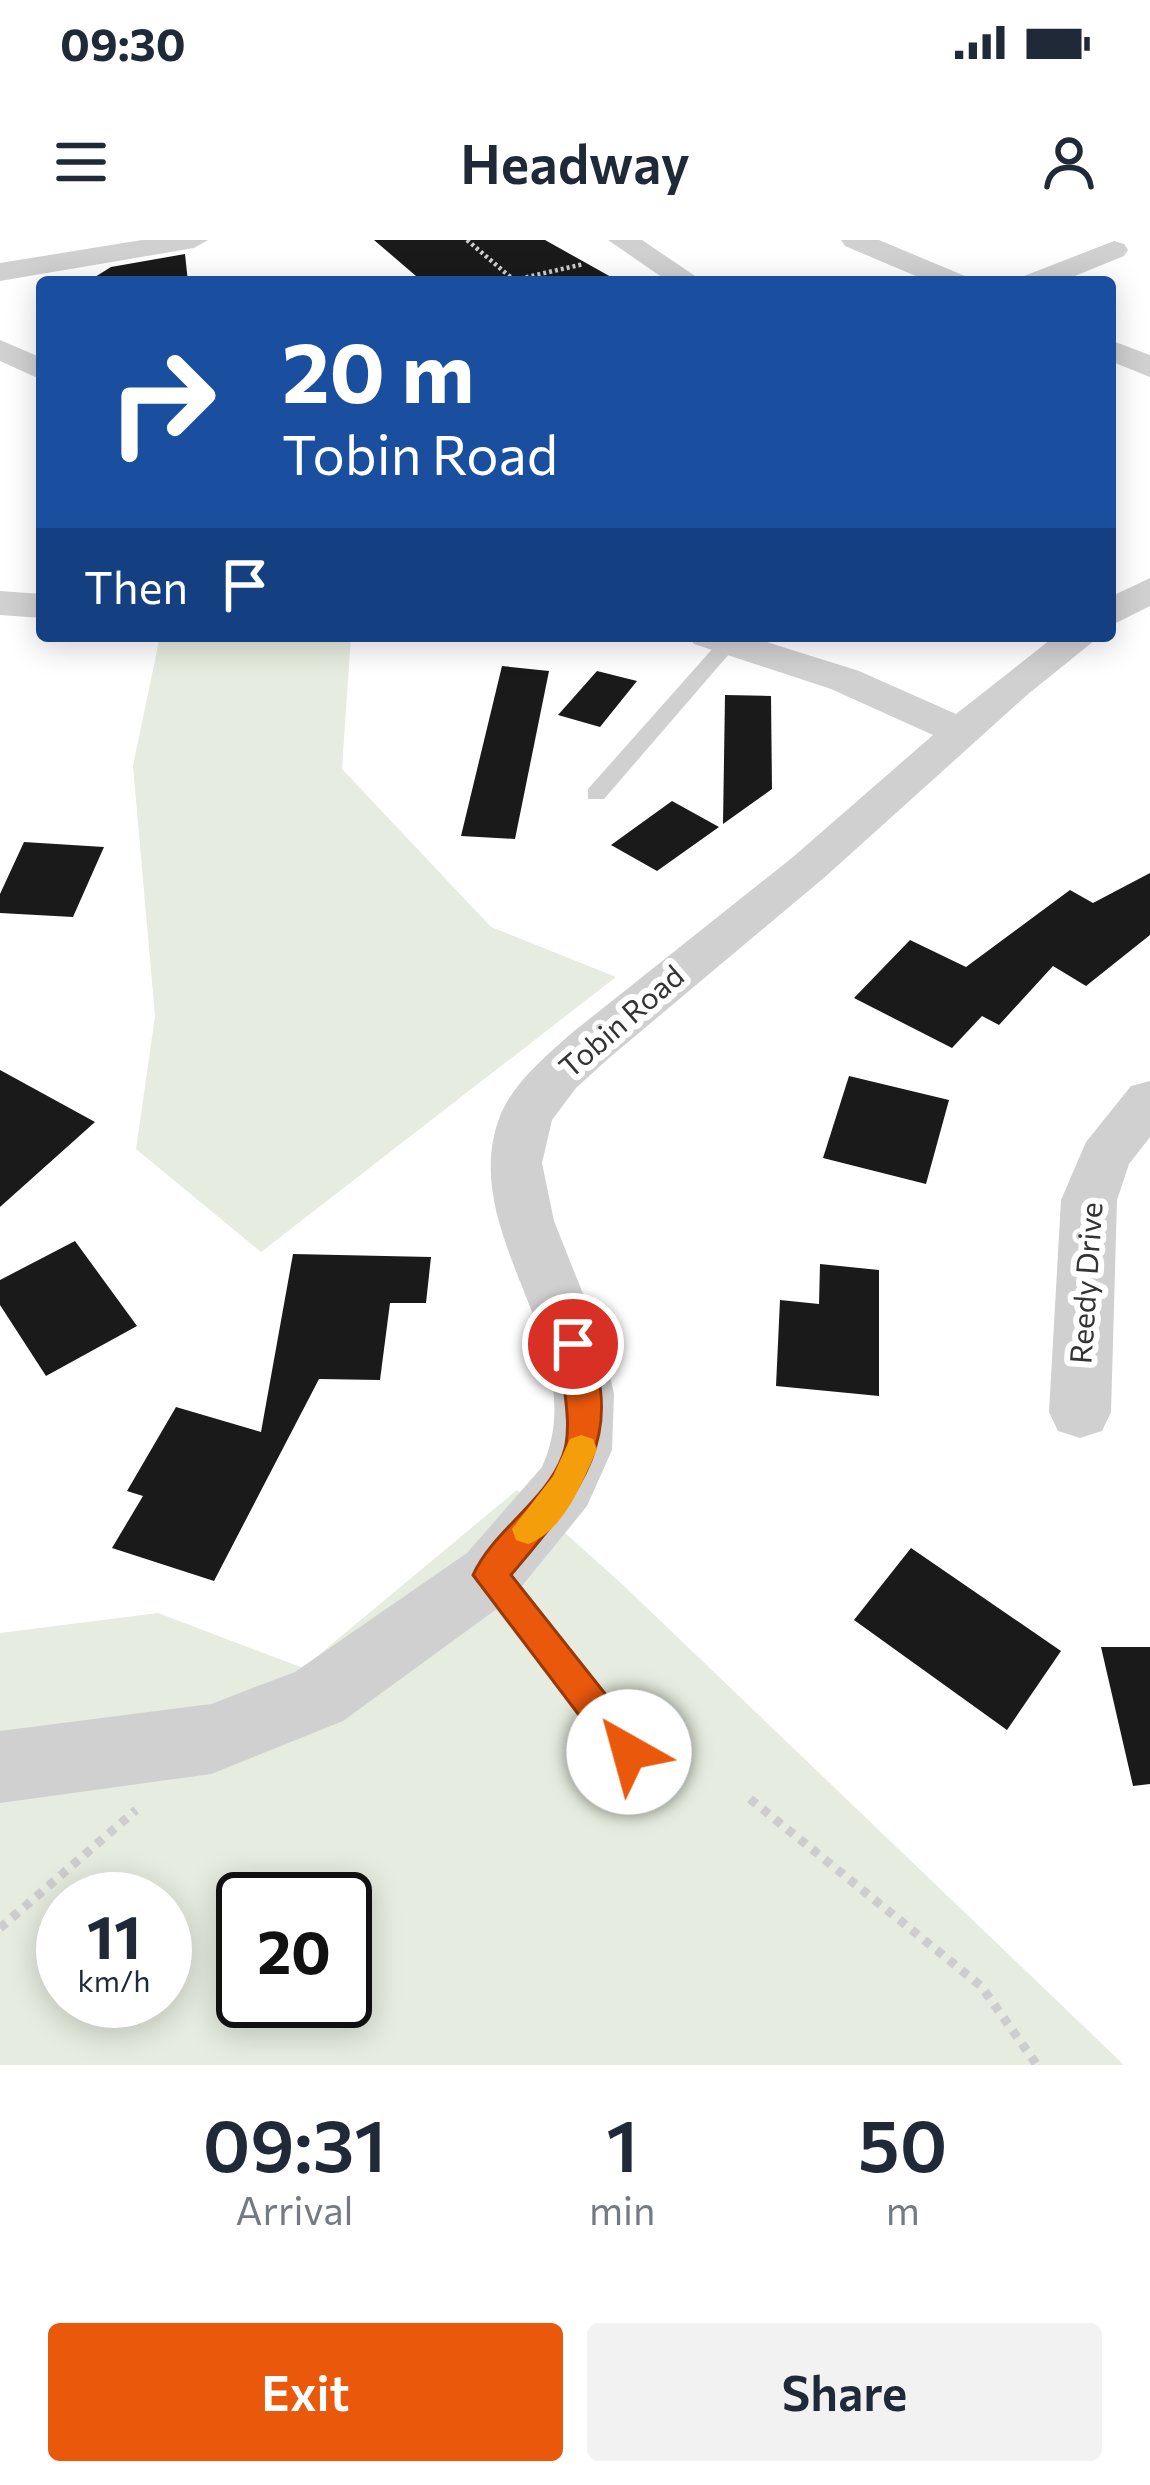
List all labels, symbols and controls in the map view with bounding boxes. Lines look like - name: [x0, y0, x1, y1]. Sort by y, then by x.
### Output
- text: 09:30: [60, 15, 186, 70]
- icon: menu: [48, 129, 114, 195]
- text: Headway: [460, 129, 690, 195]
- icon: person: [1036, 129, 1102, 195]
- text: 20 m: [282, 318, 474, 420]
- icon: right: [84, 324, 240, 480]
- text: Tobin Road: [282, 420, 558, 486]
- icon: arrive: [212, 552, 278, 618]
- text: Then: [84, 558, 188, 613]
- street label: Tobin Road: [550, 956, 690, 1084]
- street label: Reedy Drive: [1060, 1201, 1109, 1365]
- pin: [522, 1293, 624, 1395]
- icon: arrive: [540, 1311, 606, 1377]
- position arrow: [566, 1689, 692, 1815]
- speed limit sign: 20: [216, 1872, 372, 2028]
- text: 11: [87, 1898, 141, 1971]
- text: km/h: [78, 1961, 150, 1998]
- text: 09:31: [203, 2099, 386, 2187]
- text: 1: [606, 2099, 638, 2187]
- text: 50: [858, 2099, 947, 2187]
- text: Arrival: [235, 2185, 354, 2233]
- text: min: [589, 2185, 655, 2233]
- text: m: [886, 2185, 920, 2233]
- button: Exit: [48, 2323, 563, 2461]
- button: Share: [587, 2323, 1102, 2461]

